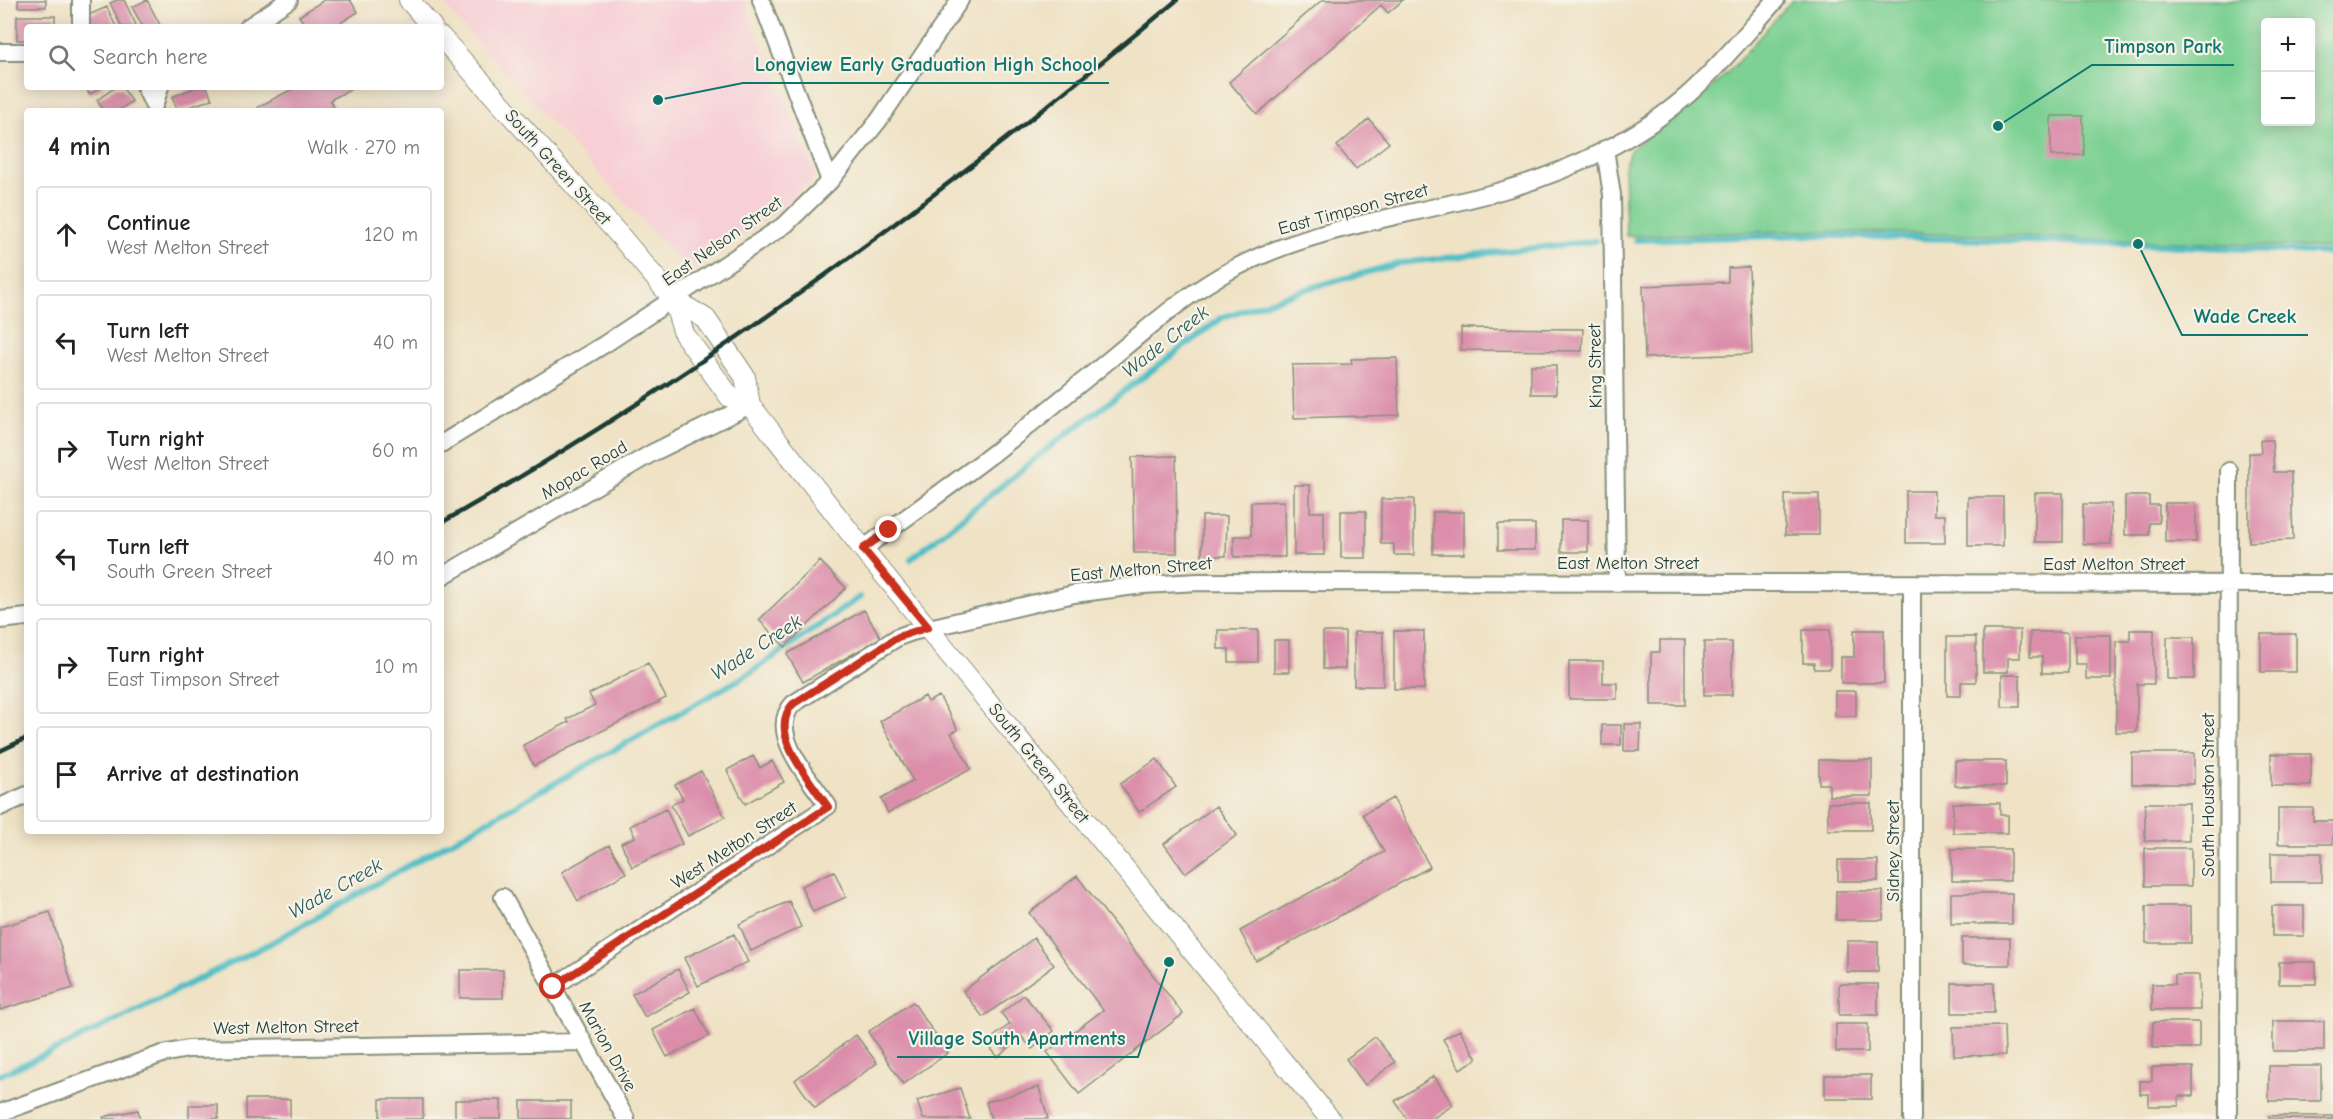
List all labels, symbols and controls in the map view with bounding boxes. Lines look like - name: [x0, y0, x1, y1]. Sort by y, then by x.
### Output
- map controls: [2261, 18, 2315, 126]
- button: +: [2261, 18, 2315, 72]
- search box: [24, 24, 444, 90]
- callout: Timpson Park: [2092, 27, 2234, 65]
- text: Timpson Park: [2104, 35, 2222, 58]
- icon: search: [45, 41, 78, 74]
- text: Search here: [93, 44, 208, 70]
- callout: Longview Early Graduation High School: [743, 45, 1109, 83]
- text: Longview Early Graduation High School: [755, 53, 1097, 76]
- button: −: [2261, 72, 2315, 126]
- street label: South Green Street: [500, 105, 616, 230]
- text: 4 min: [48, 132, 111, 162]
- text: Walk · 270 m: [307, 136, 420, 159]
- street label: East Timpson Street: [1276, 179, 1431, 240]
- street label: East Nelson Street: [658, 192, 787, 291]
- text: Continue: [107, 210, 190, 236]
- icon: ahead: [50, 218, 83, 251]
- text: 120 m: [364, 223, 418, 246]
- text: West Melton Street: [107, 236, 268, 259]
- callout: Wade Creek: [2182, 297, 2308, 335]
- water label: Wade Creek: [1117, 300, 1213, 382]
- text: Wade Creek: [2194, 305, 2296, 328]
- text: Turn left: [107, 318, 189, 344]
- street label: King Street: [1584, 323, 1607, 409]
- icon: left: [50, 326, 83, 359]
- text: 40 m: [373, 331, 418, 354]
- text: West Melton Street: [107, 344, 268, 367]
- text: Turn right: [107, 426, 204, 452]
- icon: right: [50, 434, 83, 467]
- street label: Mopac Road: [537, 436, 631, 504]
- text: 60 m: [372, 439, 418, 462]
- text: West Melton Street: [107, 452, 268, 475]
- route end: [875, 516, 901, 542]
- text: Turn left: [107, 534, 189, 560]
- icon: left: [50, 542, 83, 575]
- text: 40 m: [373, 547, 418, 570]
- street label: East Melton Street: [1069, 553, 1214, 586]
- street label: East Melton Street: [1557, 553, 1700, 574]
- street label: East Melton Street: [2043, 554, 2186, 575]
- text: South Green Street: [107, 560, 272, 583]
- water label: Wade Creek: [707, 609, 806, 685]
- text: Turn right: [107, 642, 204, 668]
- icon: right: [50, 650, 83, 683]
- text: 10 m: [375, 655, 418, 678]
- text: East Timpson Street: [107, 668, 279, 691]
- street label: South Green Street: [984, 699, 1094, 828]
- street label: South Houston Street: [2198, 712, 2219, 877]
- icon: arrive: [50, 758, 83, 791]
- text: Arrive at destination: [107, 761, 299, 787]
- street label: West Melton Street: [668, 797, 802, 894]
- street label: Sidney Street: [1883, 799, 1904, 902]
- water label: Wade Creek: [284, 853, 386, 924]
- route start: [539, 973, 565, 999]
- street label: Marion Drive: [574, 997, 641, 1095]
- street label: West Melton Street: [213, 1016, 360, 1039]
- callout: Village South Apartments: [897, 1019, 1138, 1057]
- text: Village South Apartments: [909, 1027, 1125, 1050]

